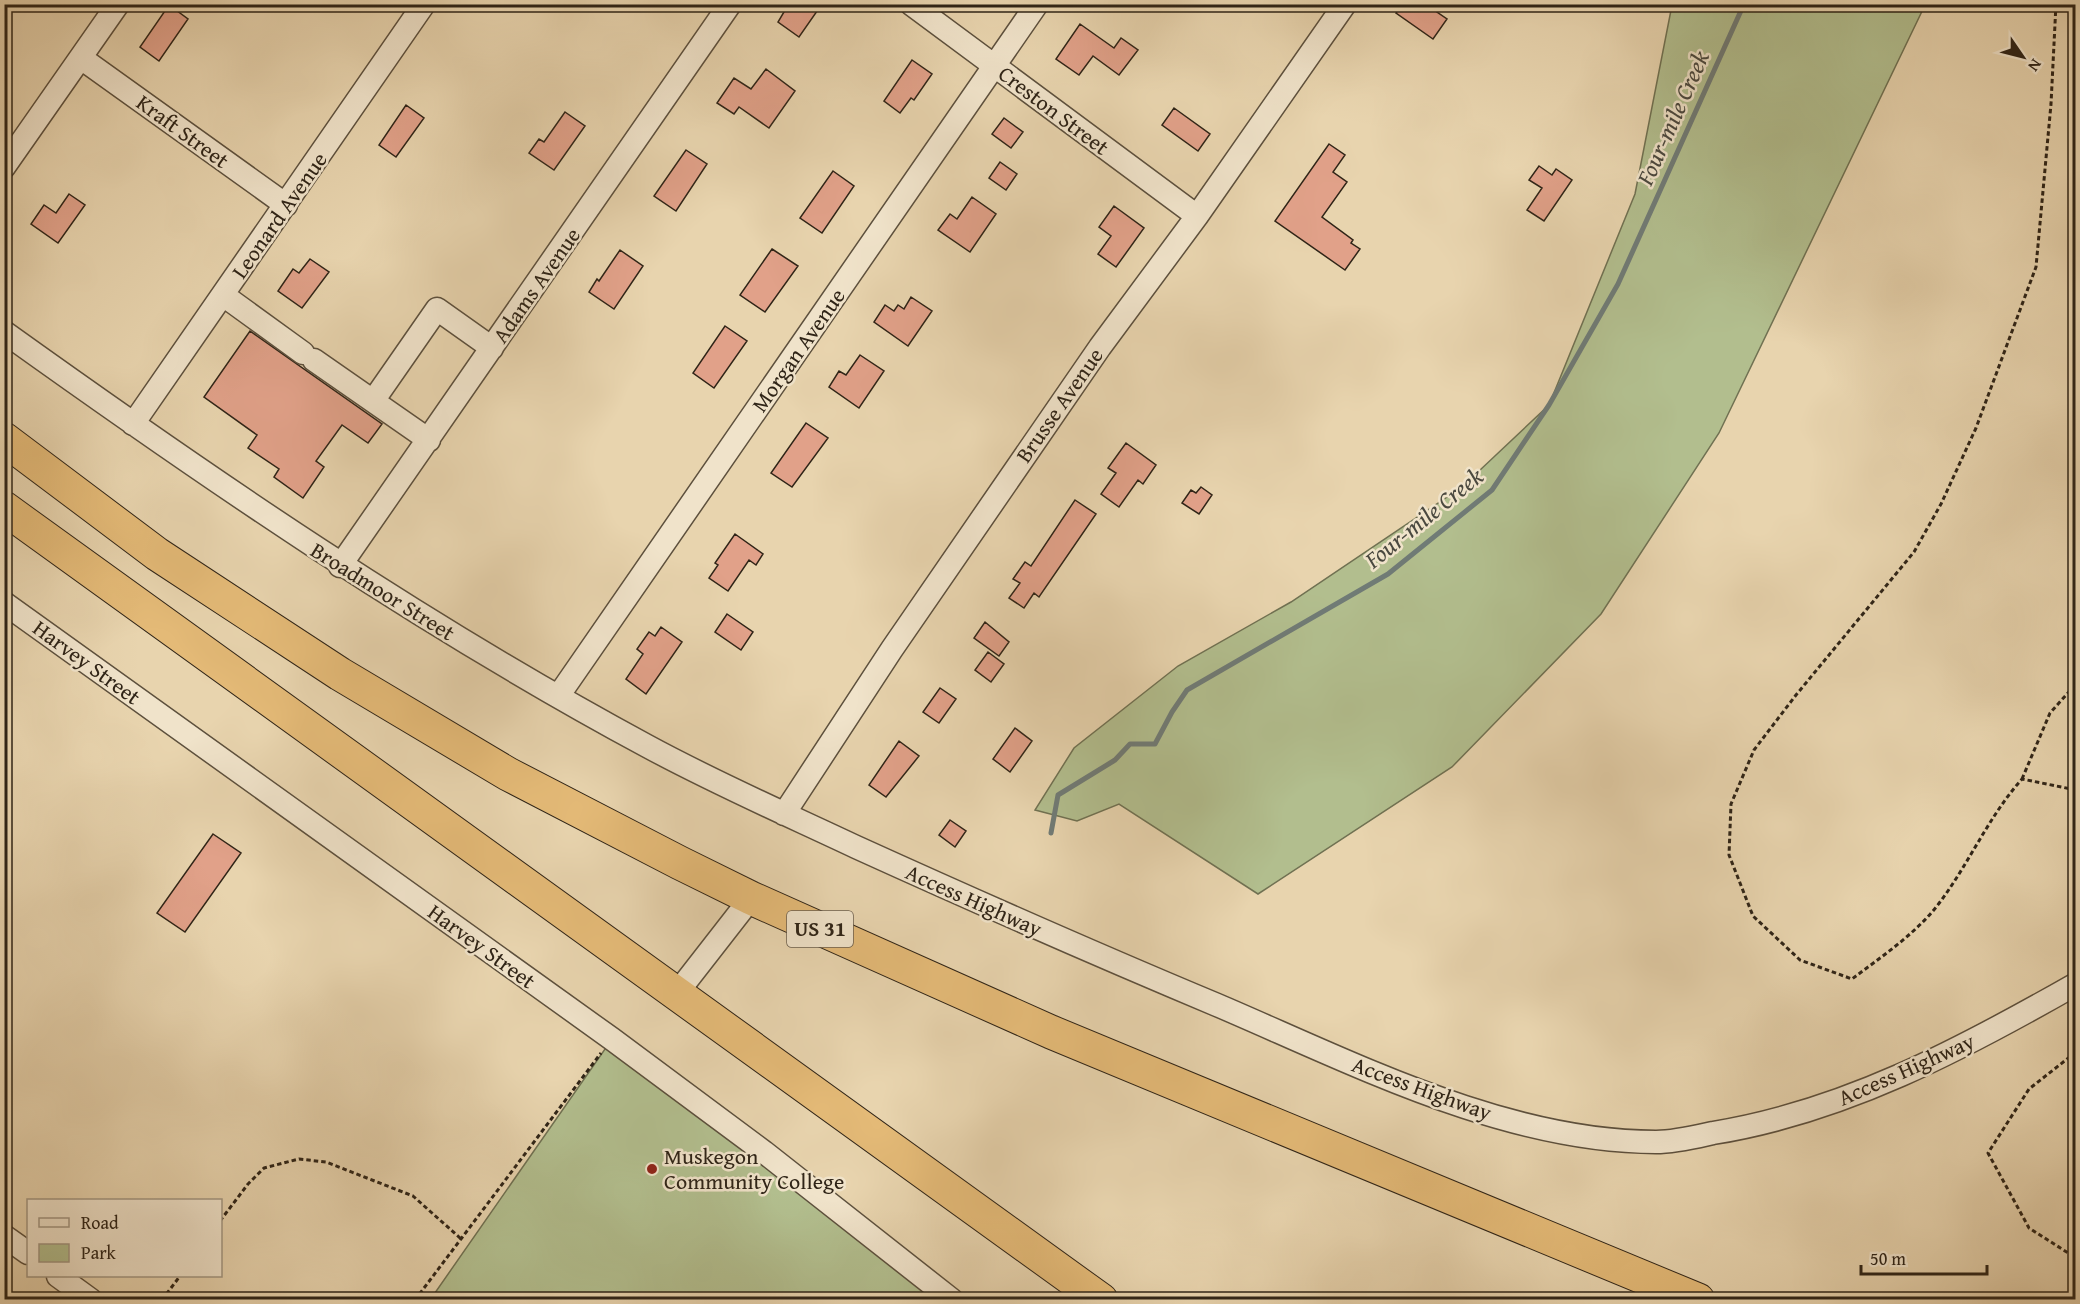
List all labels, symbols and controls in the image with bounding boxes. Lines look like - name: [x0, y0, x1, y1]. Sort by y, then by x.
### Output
- north arrow: [1993, 27, 2053, 87]
- water label: Four-mile Creek: [1627, 45, 1718, 191]
- text: N: [2022, 54, 2048, 77]
- street label: Creston Street: [992, 58, 1116, 163]
- street label: Kraft Street: [130, 86, 236, 176]
- street label: Leonard Avenue: [223, 145, 335, 285]
- street label: Adams Avenue: [484, 221, 588, 349]
- street label: Morgan Avenue: [743, 282, 853, 418]
- street label: Brusse Avenue: [1008, 341, 1110, 469]
- water label: Four-mile Creek: [1356, 459, 1491, 577]
- street label: Broadmoor Street: [305, 534, 461, 648]
- street label: Harvey Street: [27, 612, 148, 712]
- street label: Access Highway: [901, 856, 1047, 944]
- street label: Harvey Street: [422, 896, 543, 996]
- road number: US 31: [787, 911, 853, 947]
- street label: Access Highway: [1833, 1025, 1979, 1113]
- street label: Access Highway: [1348, 1048, 1496, 1128]
- place label: Muskegon Community College: [664, 1140, 844, 1197]
- marker: Muskegon Community College: [645, 1162, 659, 1176]
- legend: [27, 1199, 222, 1277]
- text: Road: [81, 1209, 119, 1236]
- scale bar: [1861, 1238, 1987, 1276]
- text: Park: [81, 1239, 117, 1266]
- text: 50 m: [1870, 1245, 1906, 1272]

